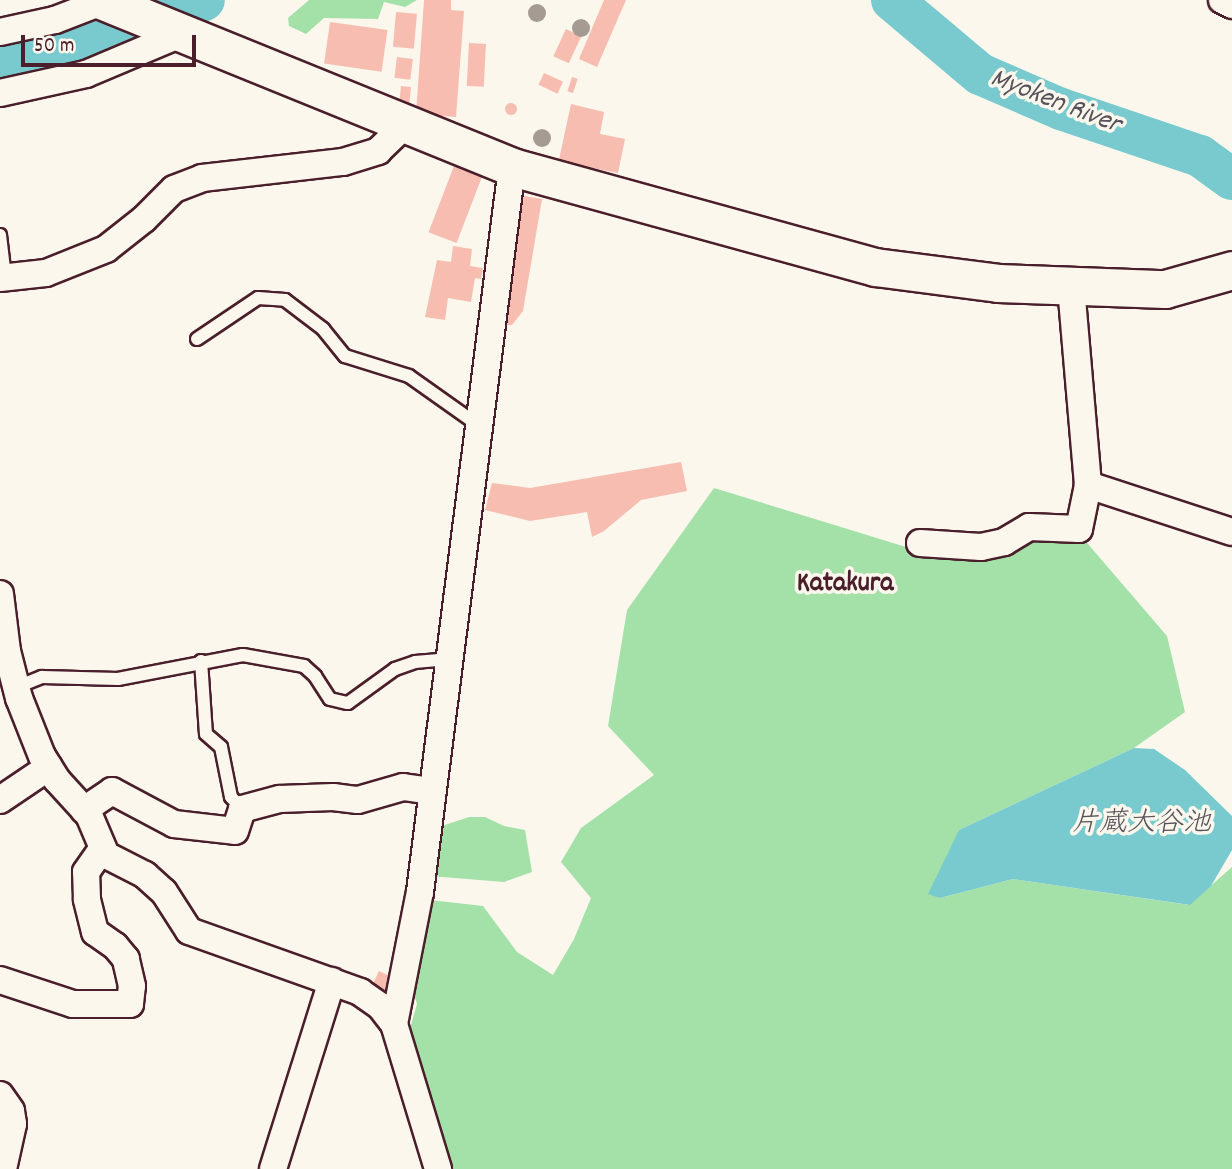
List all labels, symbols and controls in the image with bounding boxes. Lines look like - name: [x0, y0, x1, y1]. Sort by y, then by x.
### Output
- scale bar: [24, 21, 200, 65]
- text: 50 m: [34, 32, 74, 62]
- water label: Myoken River: [985, 63, 1125, 143]
- district label: Katakura: [797, 568, 893, 602]
- water label: 片蔵大谷池: [1071, 808, 1211, 842]

